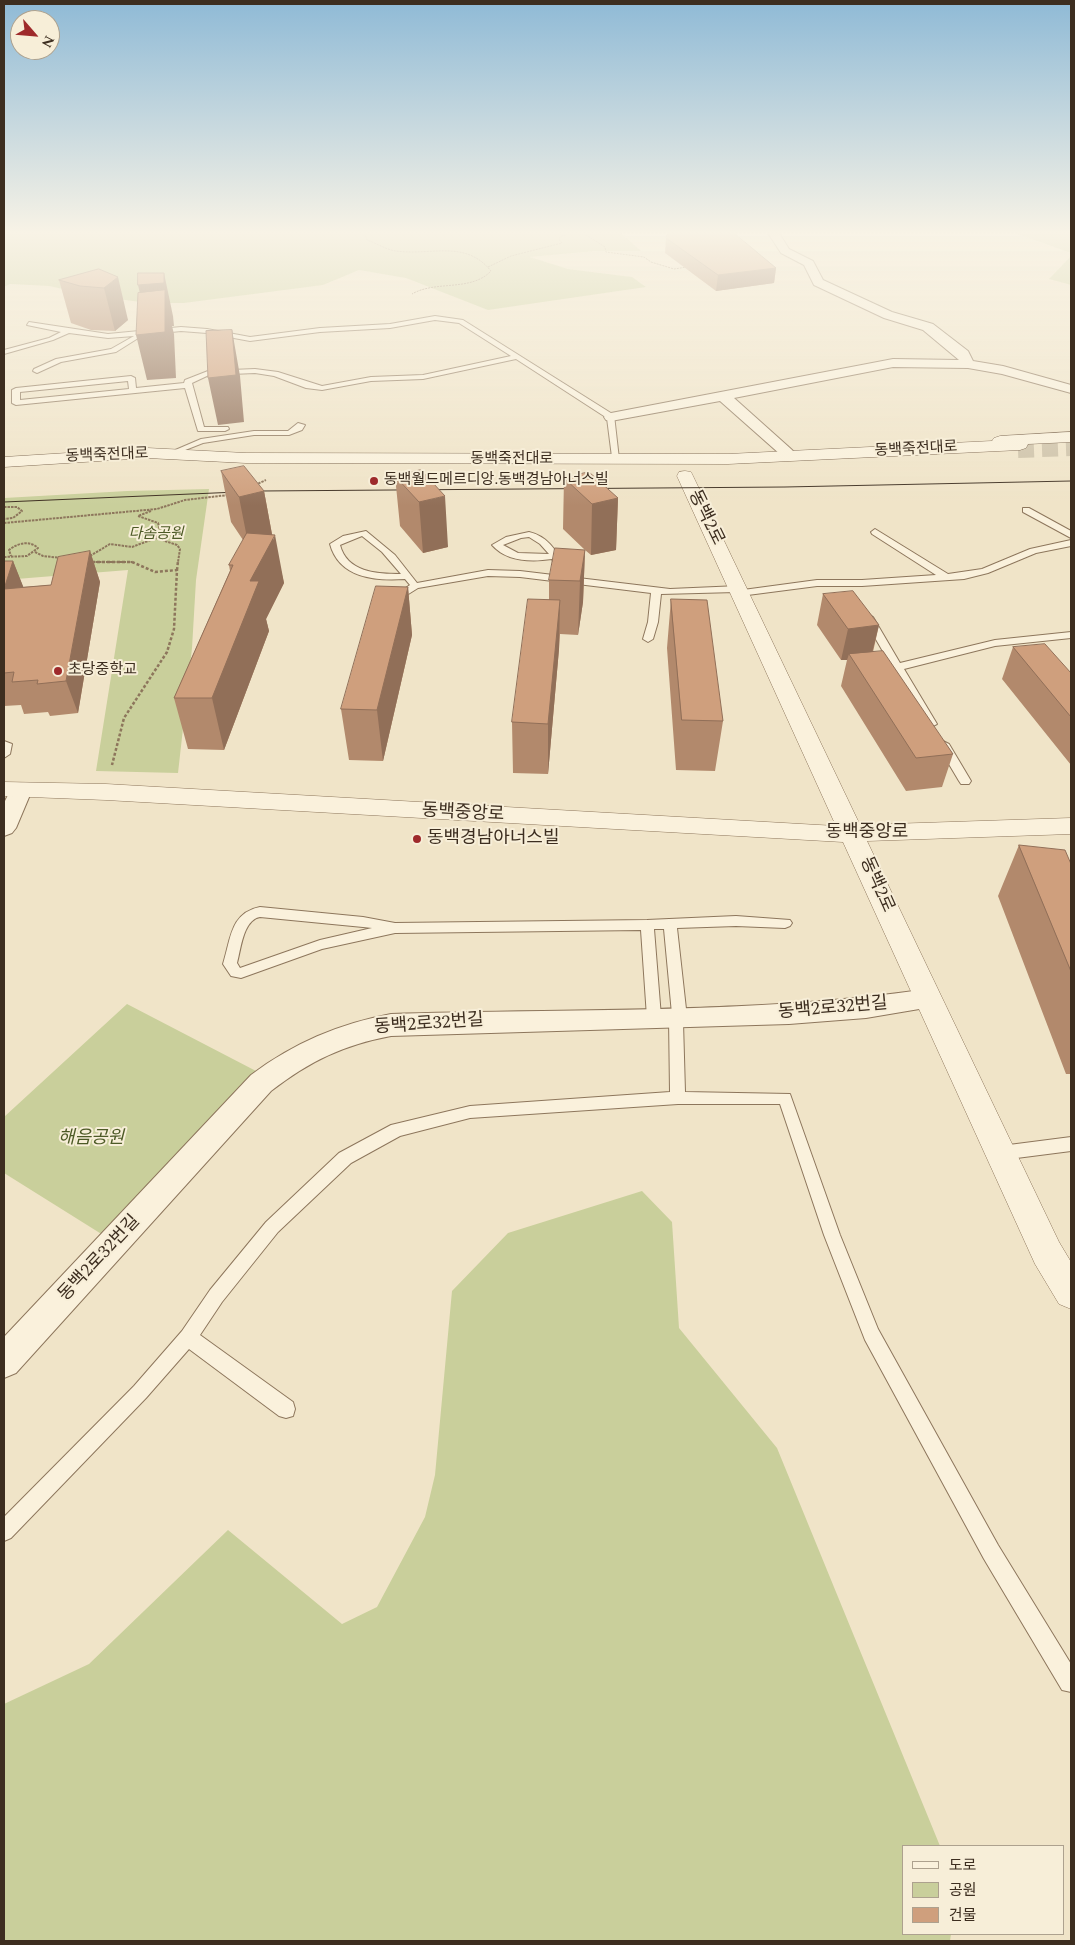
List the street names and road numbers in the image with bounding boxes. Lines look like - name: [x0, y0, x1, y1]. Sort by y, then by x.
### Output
- street label: 동백죽전대로: [874, 439, 958, 461]
- street label: 동백죽전대로: [65, 446, 149, 466]
- street label: 동백죽전대로: [471, 451, 553, 469]
- street label: 동백2로: [682, 487, 728, 549]
- street label: 동백중앙로: [421, 801, 505, 827]
- street label: 동백중앙로: [826, 822, 908, 844]
- street label: 동백2로: [854, 854, 898, 916]
- street label: 동백2로32번길: [777, 993, 889, 1025]
- street label: 동백2로32번길: [373, 1010, 485, 1040]
- street label: 동백2로32번길: [55, 1211, 145, 1307]

